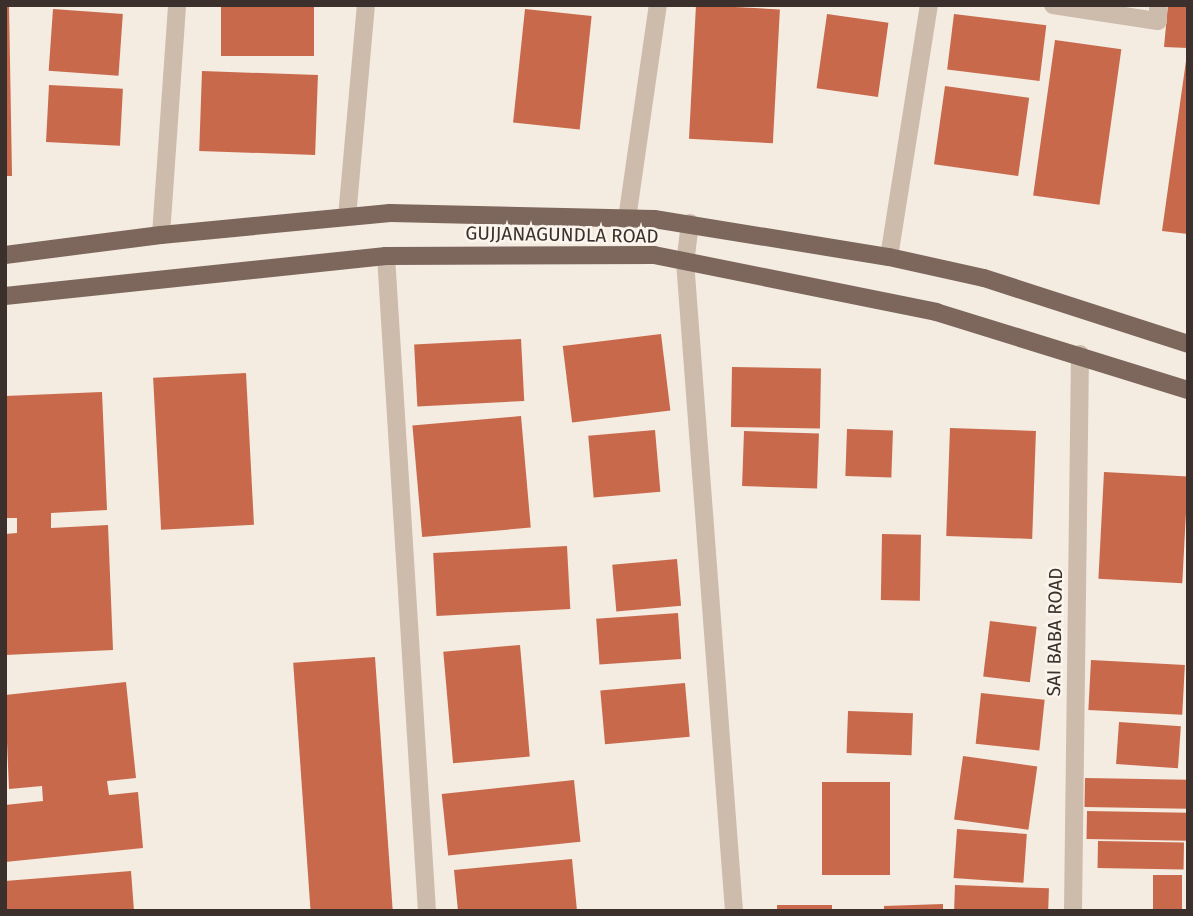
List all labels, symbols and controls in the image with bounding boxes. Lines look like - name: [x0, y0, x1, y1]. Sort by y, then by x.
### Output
- street label: GUJJANAGUNDLA ROAD: [465, 222, 659, 248]
- street label: SAI BABA ROAD: [1042, 567, 1068, 697]

